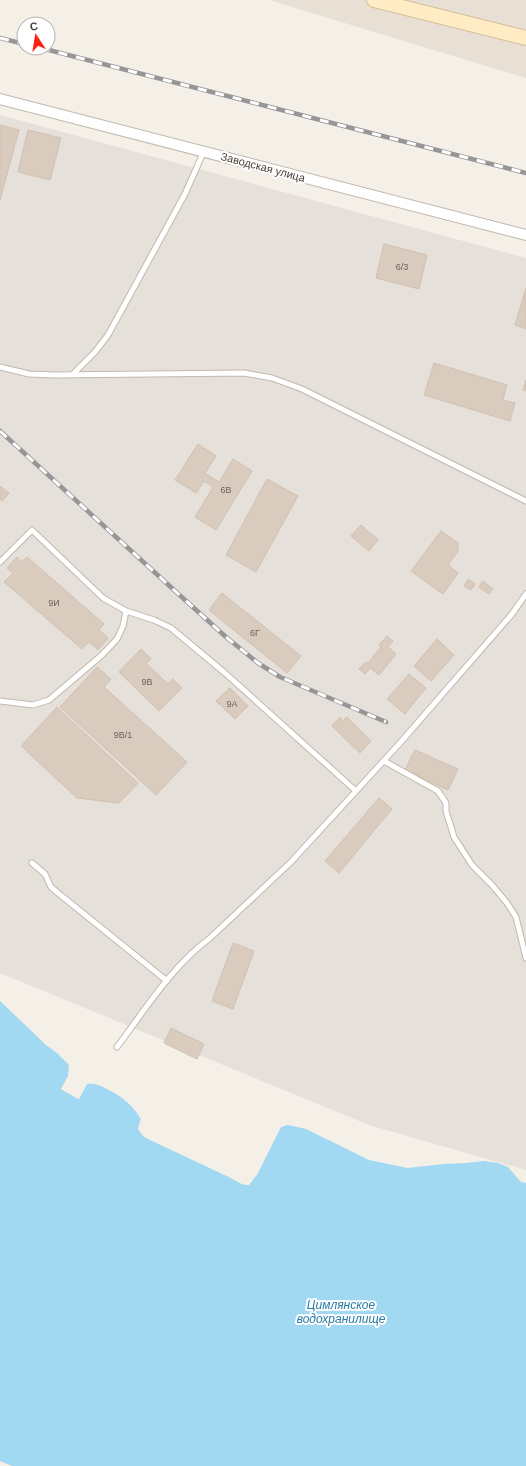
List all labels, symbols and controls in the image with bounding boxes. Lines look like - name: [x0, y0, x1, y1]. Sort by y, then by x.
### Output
- north arrow: [16, 16, 56, 56]
- text: С: [29, 20, 39, 33]
- street label: Заводская улица: [220, 150, 307, 184]
- house number: 6/3: [396, 262, 408, 272]
- house number: 6В: [220, 485, 232, 495]
- house number: 9И: [48, 598, 60, 608]
- house number: 6Г: [250, 628, 260, 638]
- house number: 9В: [141, 677, 153, 687]
- house number: 9А: [226, 699, 238, 709]
- house number: 9В/1: [114, 730, 132, 740]
- water label: Цимлянское водохранилище: [297, 1298, 386, 1326]

